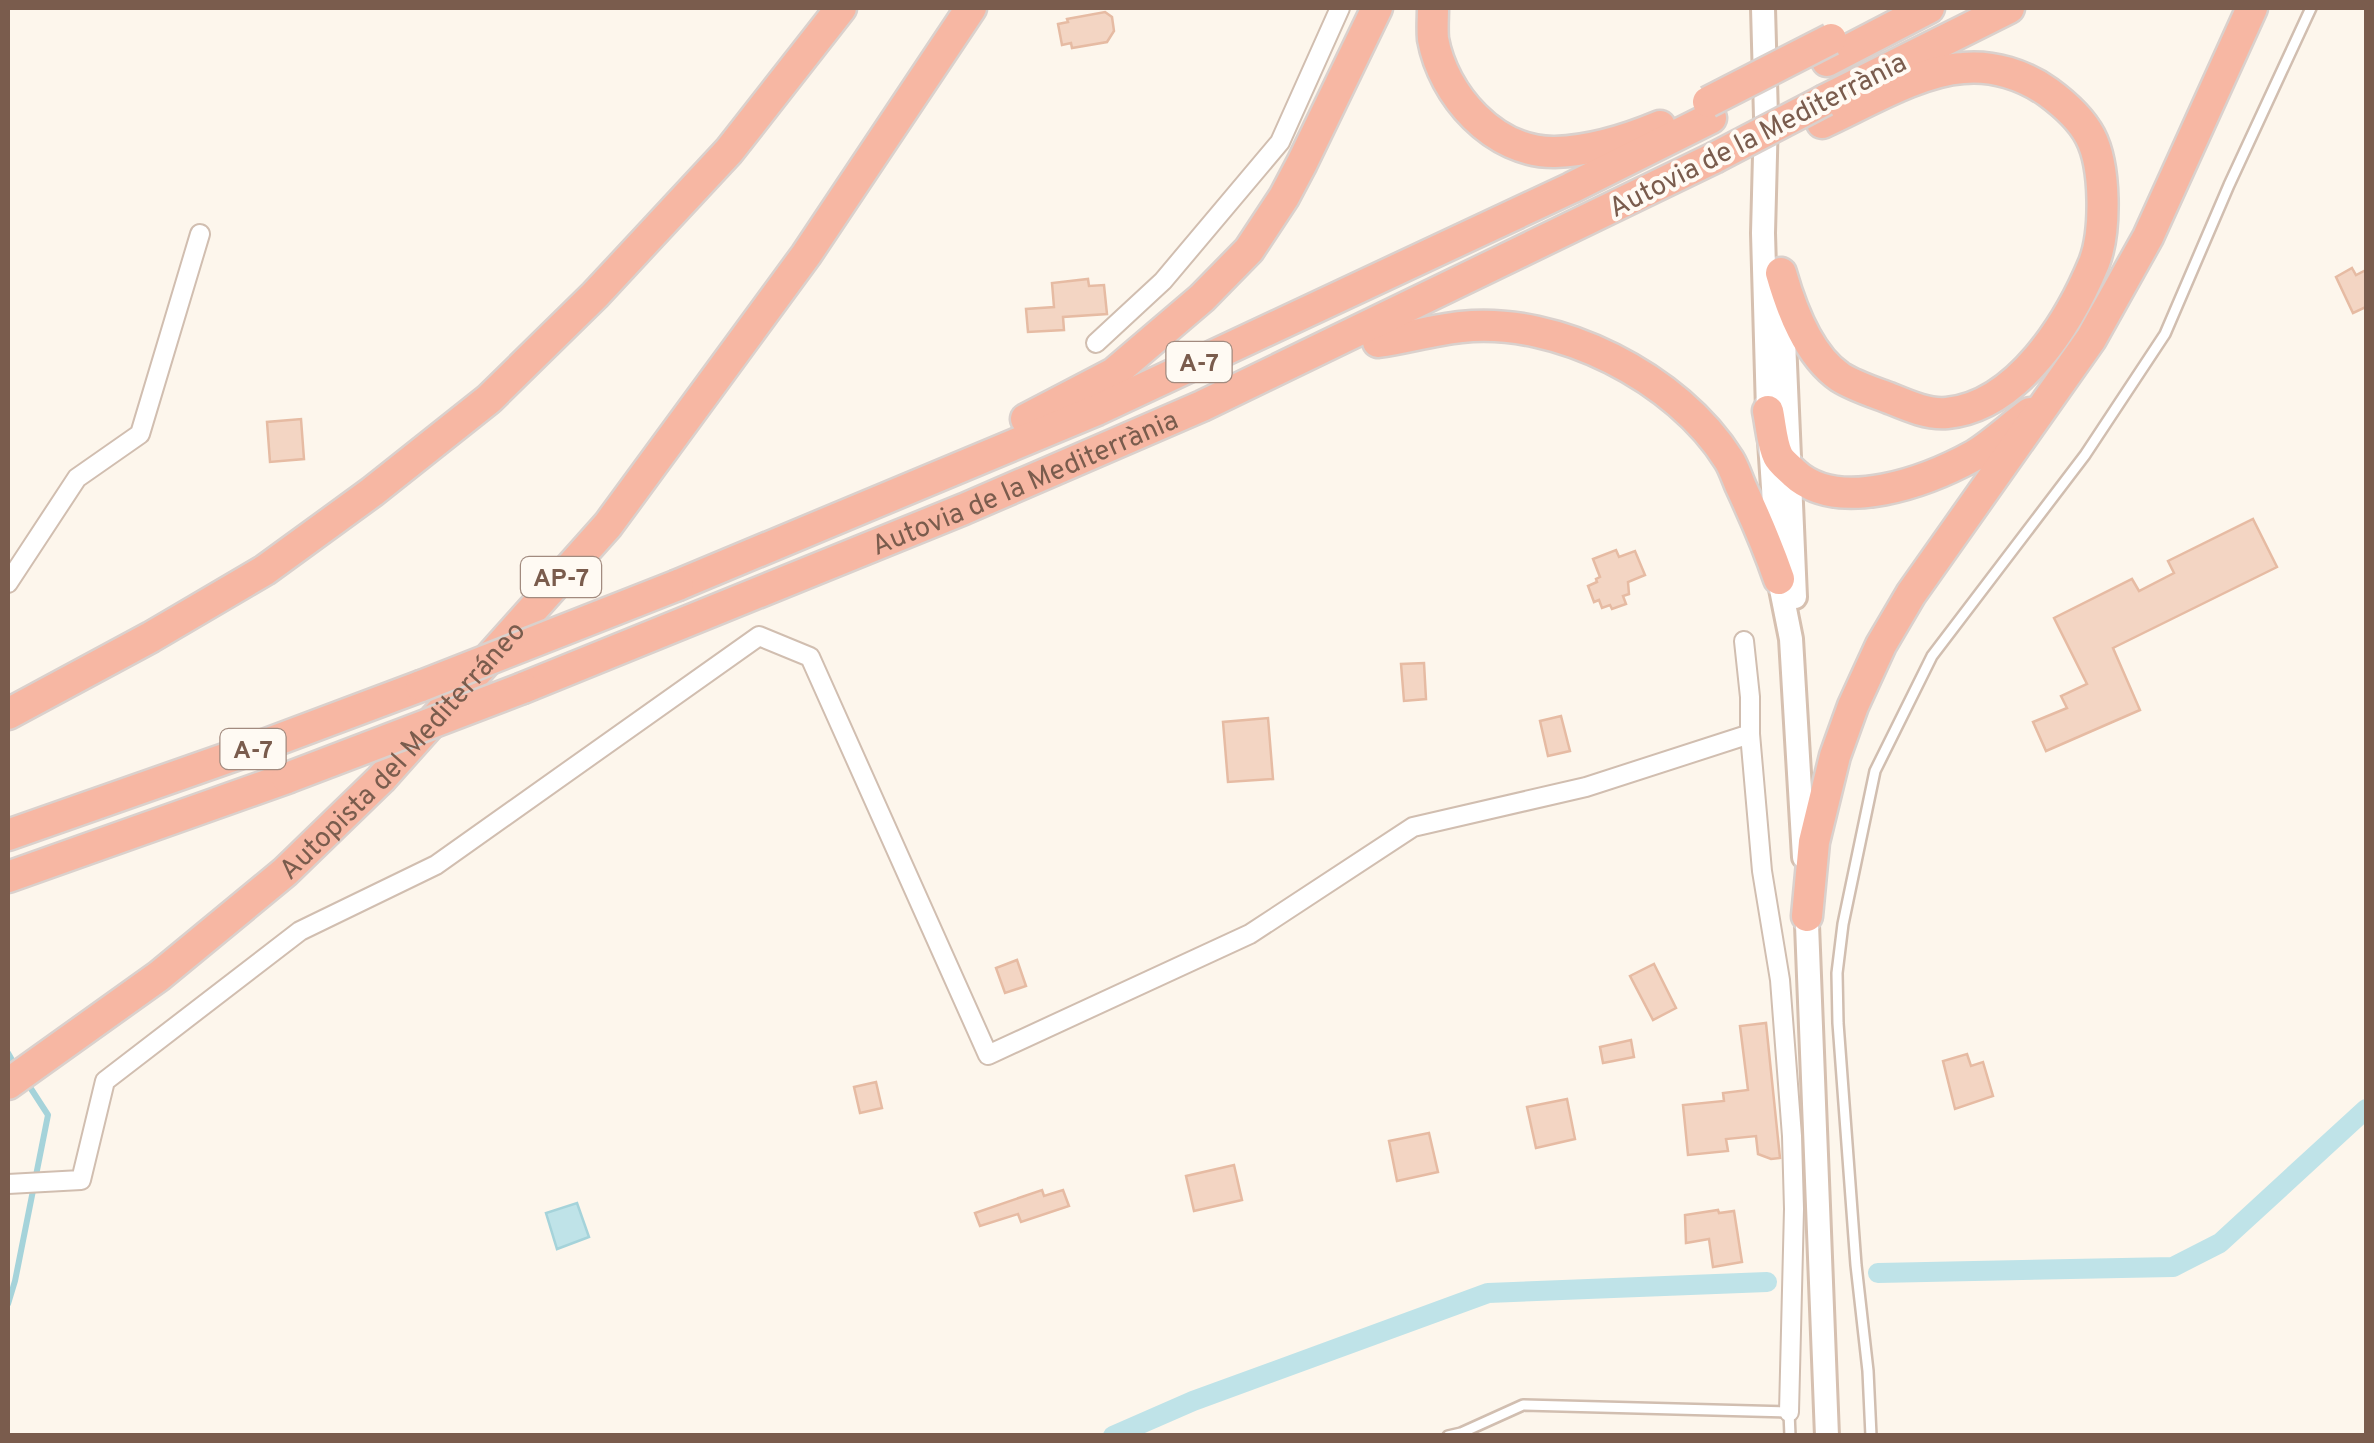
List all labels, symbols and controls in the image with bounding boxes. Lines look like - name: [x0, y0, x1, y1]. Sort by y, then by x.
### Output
- street label: Autovia de la Mediterrània: [1603, 46, 1913, 228]
- road number: A-7: [1166, 342, 1232, 382]
- street label: Autovia de la Mediterrània: [867, 403, 1184, 566]
- road number: AP-7: [521, 557, 601, 597]
- street label: Autopista del Mediterráneo: [273, 615, 535, 889]
- road number: A-7: [220, 729, 286, 769]

